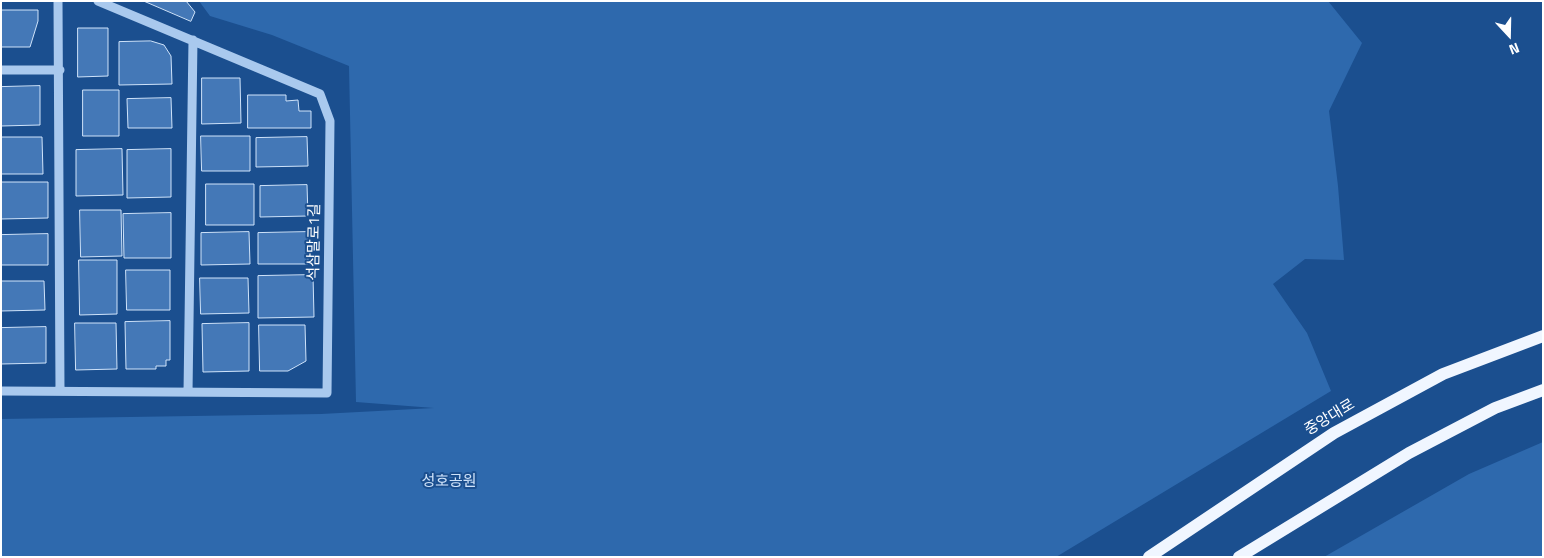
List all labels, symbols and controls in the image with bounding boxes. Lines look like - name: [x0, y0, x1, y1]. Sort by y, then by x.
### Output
- north arrow: [1484, 10, 1534, 60]
- text: N: [1506, 38, 1523, 61]
- street label: 석삼말로1길: [305, 203, 325, 281]
- street label: 중앙대로: [1302, 396, 1358, 440]
- park label: 성호공원: [421, 473, 477, 491]

